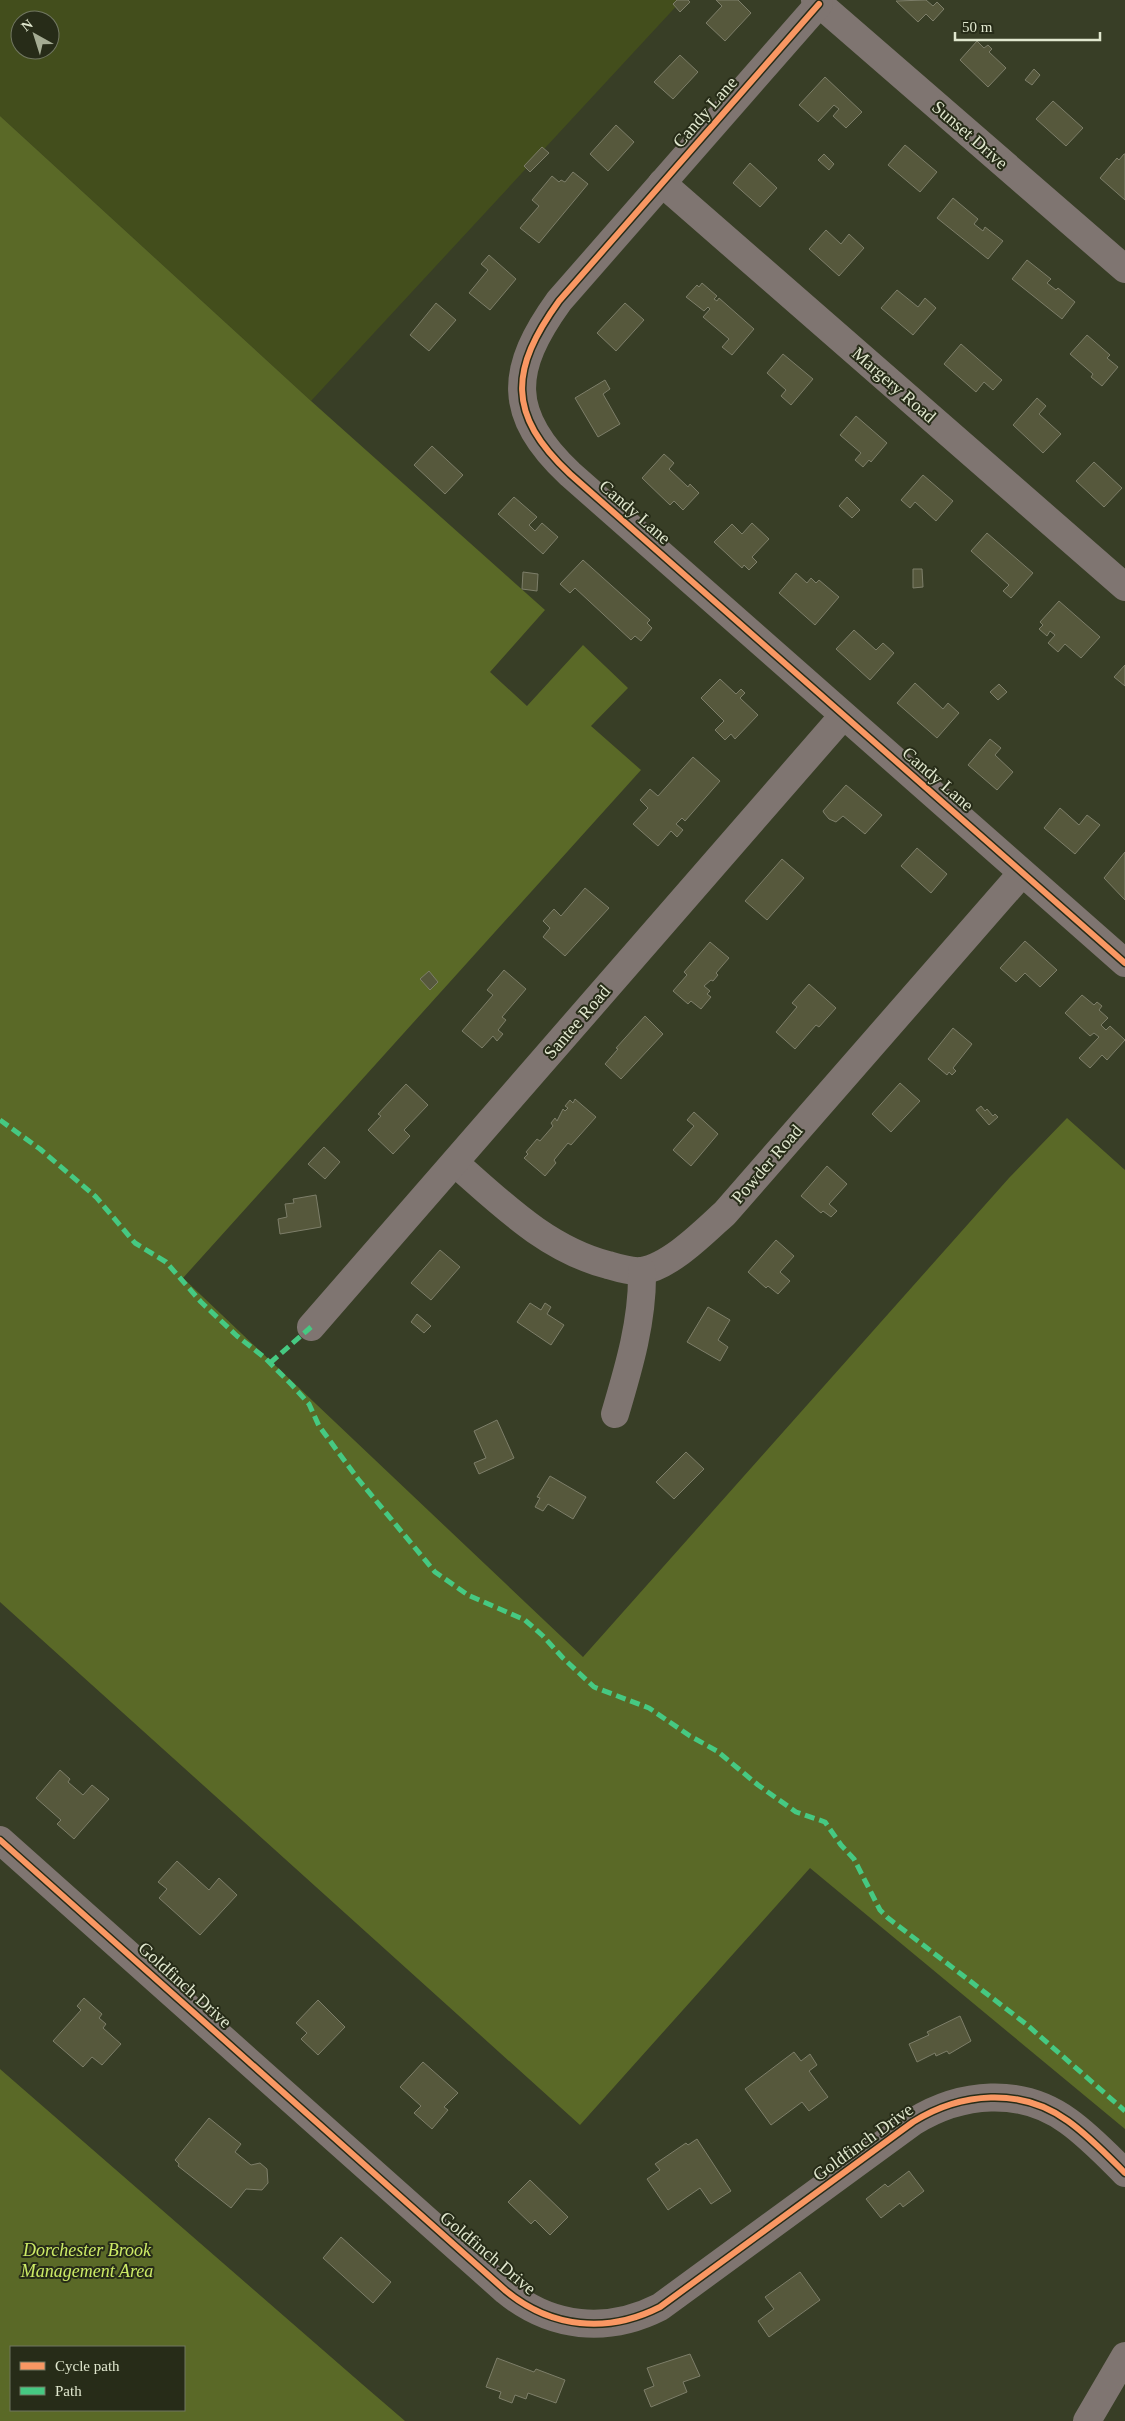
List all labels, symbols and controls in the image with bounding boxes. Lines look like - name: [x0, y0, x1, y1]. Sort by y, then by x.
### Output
- north arrow: [10, 10, 60, 60]
- scale bar: [955, 10, 1100, 42]
- text: N: [18, 16, 36, 34]
- text: 50 m: [962, 19, 993, 35]
- street label: Candy Lane: [669, 72, 741, 152]
- street label: Sunset Drive: [928, 97, 1012, 173]
- street label: Margery Road: [848, 343, 940, 427]
- street label: Candy Lane: [595, 476, 675, 548]
- street label: Candy Lane: [898, 743, 978, 815]
- street label: Santee Road: [540, 981, 614, 1063]
- street label: Powder Road: [727, 1121, 807, 1207]
- street label: Goldfinch Drive: [134, 1938, 236, 2032]
- street label: Goldfinch Drive: [809, 2099, 917, 2185]
- street label: Goldfinch Drive: [436, 2207, 540, 2299]
- park label: Dorchester Brook Management Area: [20, 2240, 153, 2281]
- legend: [10, 2346, 185, 2411]
- text: Cycle path: [55, 2358, 120, 2374]
- text: Path: [55, 2383, 82, 2399]

